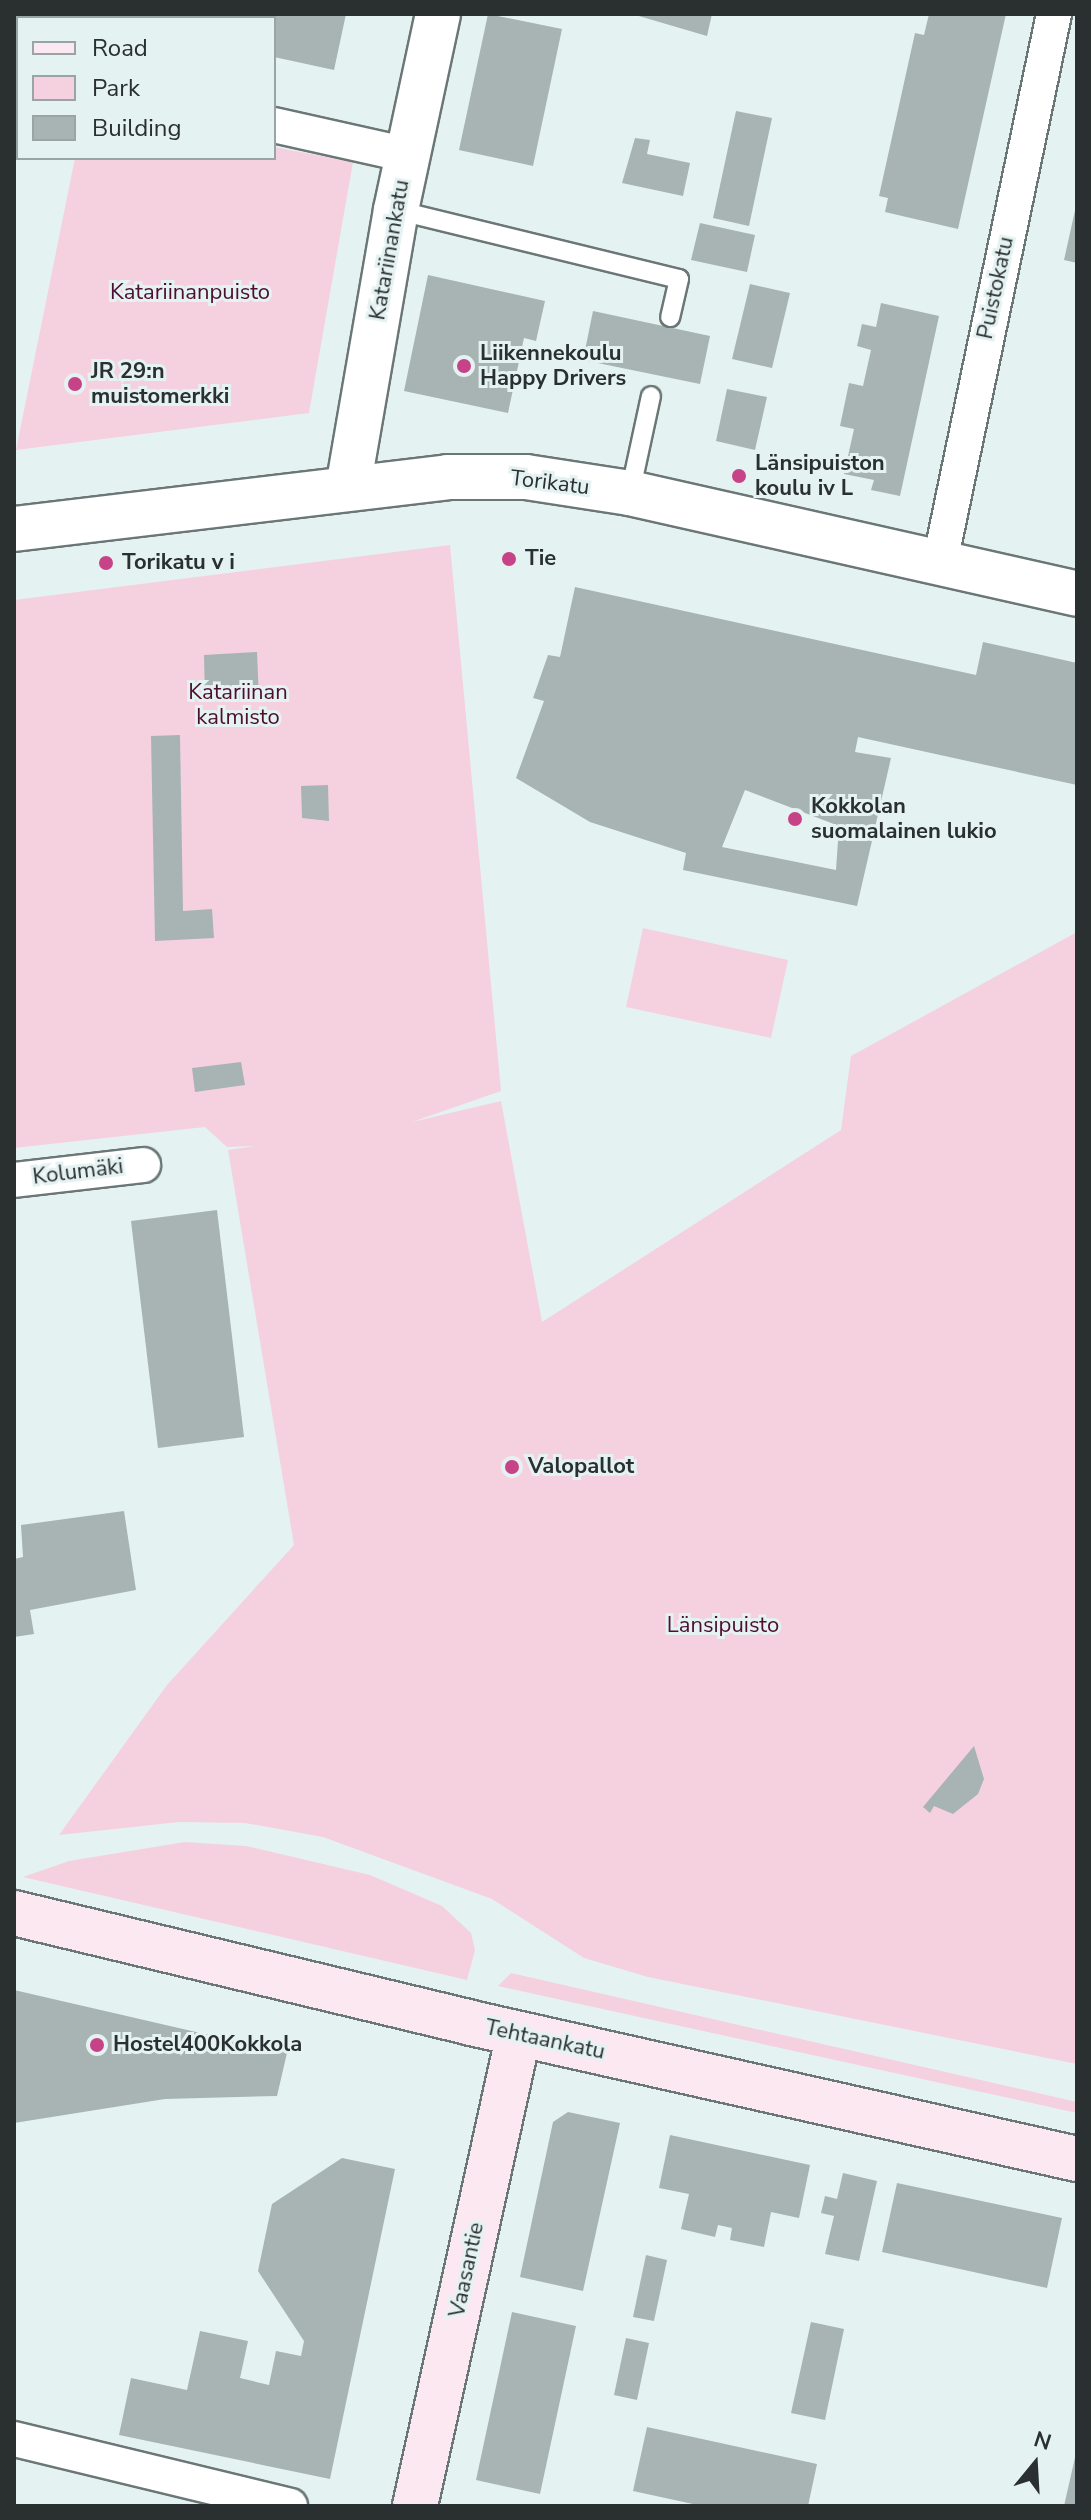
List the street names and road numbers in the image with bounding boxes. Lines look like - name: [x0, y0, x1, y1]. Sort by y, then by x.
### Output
- street label: Katariinankatu: [365, 178, 415, 322]
- street label: Puistokatu: [972, 234, 1020, 342]
- street label: Torikatu: [509, 465, 591, 501]
- street label: Kolumäki: [31, 1153, 125, 1191]
- street label: Tehtaankatu: [483, 2014, 607, 2066]
- street label: Vaasantie: [444, 2220, 490, 2320]

